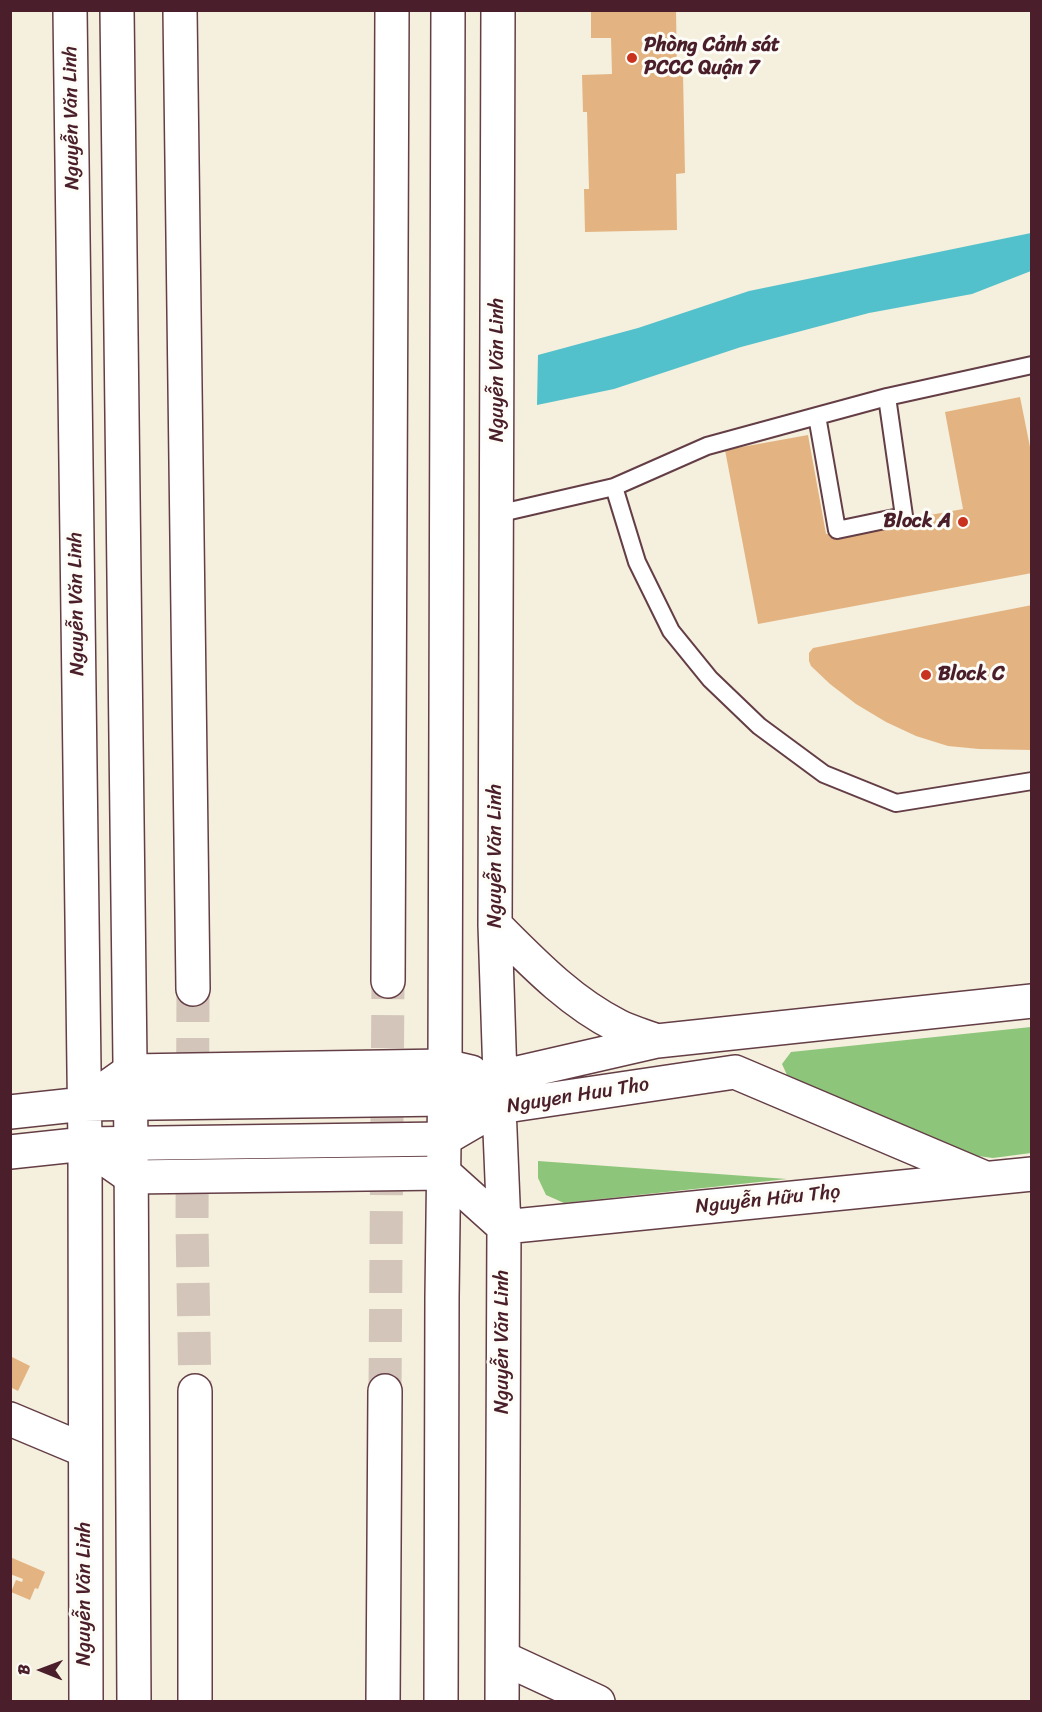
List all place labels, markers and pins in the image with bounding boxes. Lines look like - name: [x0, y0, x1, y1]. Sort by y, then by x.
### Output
- place label: Phòng Cảnh sát PCCC Quận 7: [644, 34, 780, 81]
- marker: Phòng Cảnh sát PCCC Quận 7: [625, 51, 639, 65]
- place label: Block A: [884, 510, 951, 534]
- marker: Block A: [956, 515, 970, 529]
- place label: Block C: [938, 663, 1005, 687]
- marker: Block C: [919, 668, 933, 682]

